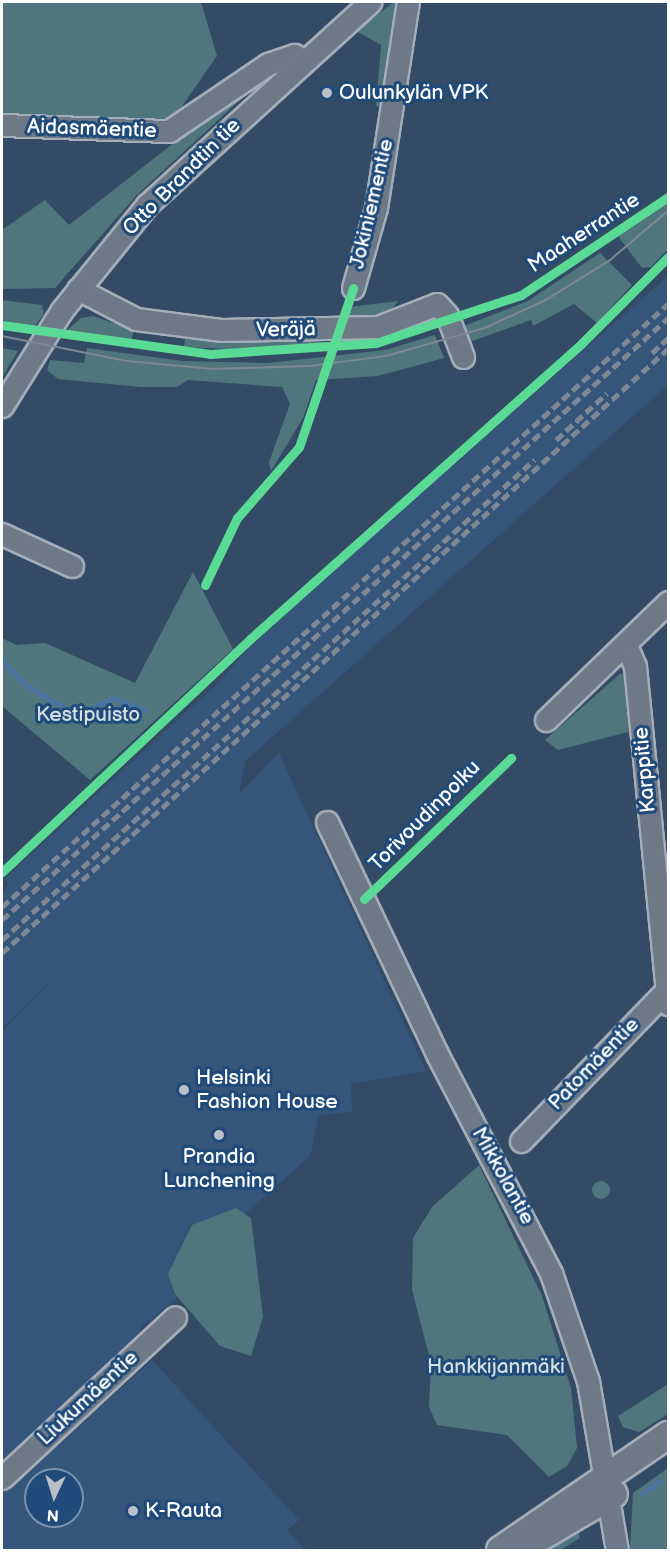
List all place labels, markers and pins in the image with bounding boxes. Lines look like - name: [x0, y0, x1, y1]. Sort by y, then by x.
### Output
- place label: Oulunkylän VPK: [339, 80, 489, 106]
- marker: Oulunkylän VPK: [320, 86, 334, 100]
- place label: Helsinki Fashion House: [196, 1065, 338, 1115]
- marker: Helsinki Fashion House: [177, 1083, 191, 1097]
- marker: Prandia Lunchening: [212, 1128, 226, 1142]
- place label: Prandia Lunchening: [163, 1144, 275, 1194]
- place label: K-Rauta: [145, 1498, 222, 1524]
- marker: K-Rauta: [126, 1504, 140, 1518]

